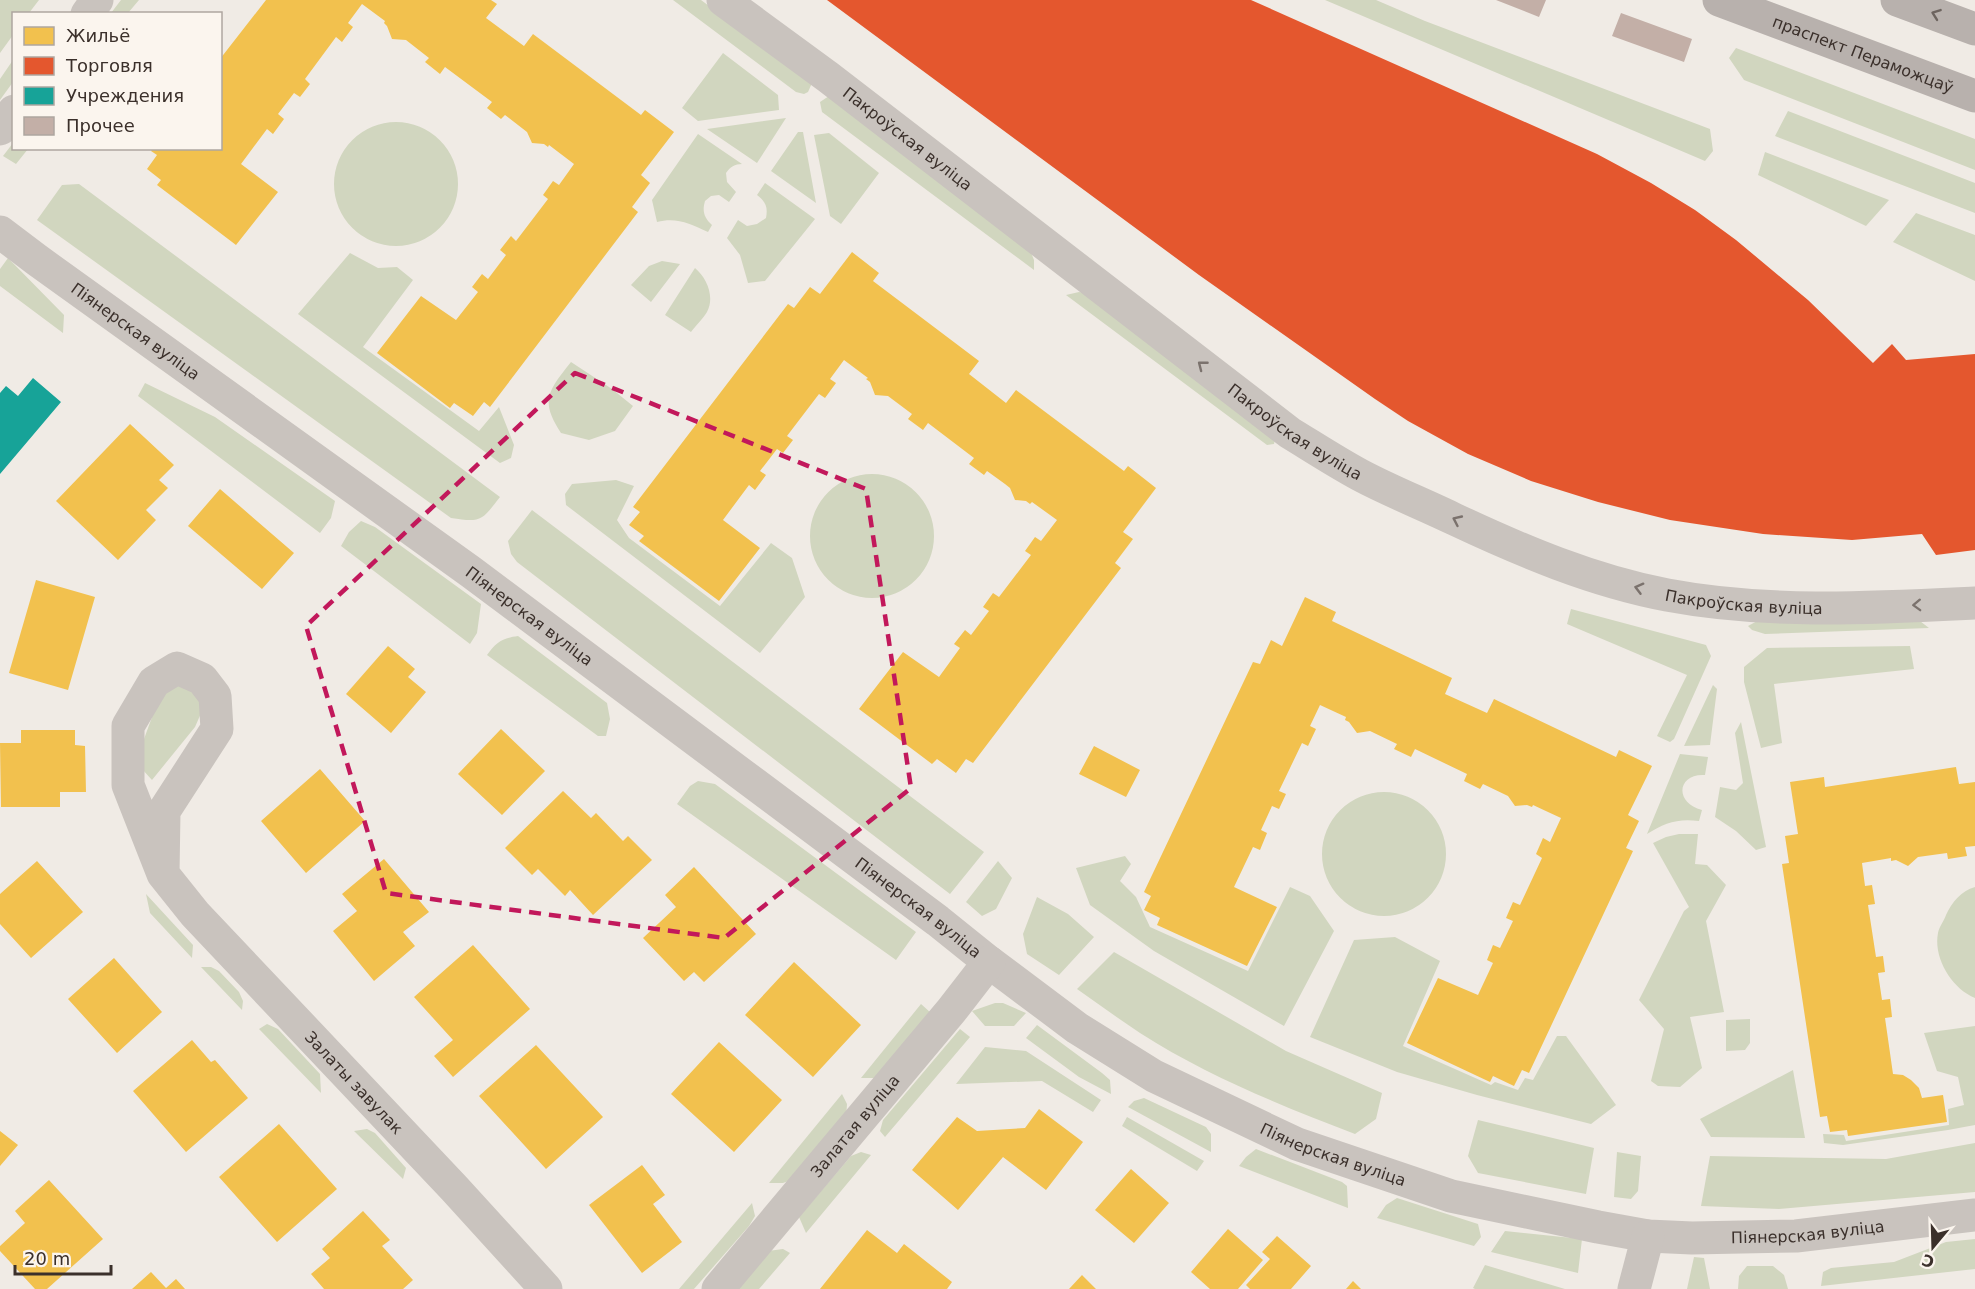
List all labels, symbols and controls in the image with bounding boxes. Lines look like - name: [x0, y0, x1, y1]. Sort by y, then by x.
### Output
- one-way arrow: [1931, 9, 1942, 22]
- legend: [12, 12, 222, 150]
- street label: праспект Пераможцаў: [1770, 12, 1956, 97]
- text: Жильё: [66, 25, 130, 46]
- text: Торговля: [65, 55, 153, 76]
- street label: Пакроўская вуліца: [839, 83, 976, 195]
- text: Учреждения: [66, 85, 184, 106]
- text: Прочее: [66, 115, 135, 136]
- street label: Піянерская вуліца: [67, 279, 203, 384]
- one-way arrow: [1198, 361, 1209, 372]
- street label: Пакроўская вуліца: [1224, 380, 1365, 484]
- one-way arrow: [1452, 516, 1463, 528]
- street label: Піянерская вуліца: [462, 562, 597, 670]
- one-way arrow: [1634, 582, 1644, 595]
- street label: Пакроўская вуліца: [1663, 586, 1823, 618]
- one-way arrow: [1912, 599, 1921, 612]
- street label: Піянерская вуліца: [851, 853, 985, 962]
- street label: Залаты завулак: [301, 1027, 407, 1138]
- street label: Залатая вуліца: [807, 1071, 904, 1181]
- street label: Піянерская вуліца: [1257, 1119, 1408, 1190]
- street label: Піянерская вуліца: [1731, 1217, 1885, 1247]
- north arrow: [1903, 1217, 1963, 1277]
- scale bar: [15, 1238, 111, 1276]
- text: 20 m: [24, 1248, 70, 1269]
- text: С: [1920, 1250, 1937, 1272]

